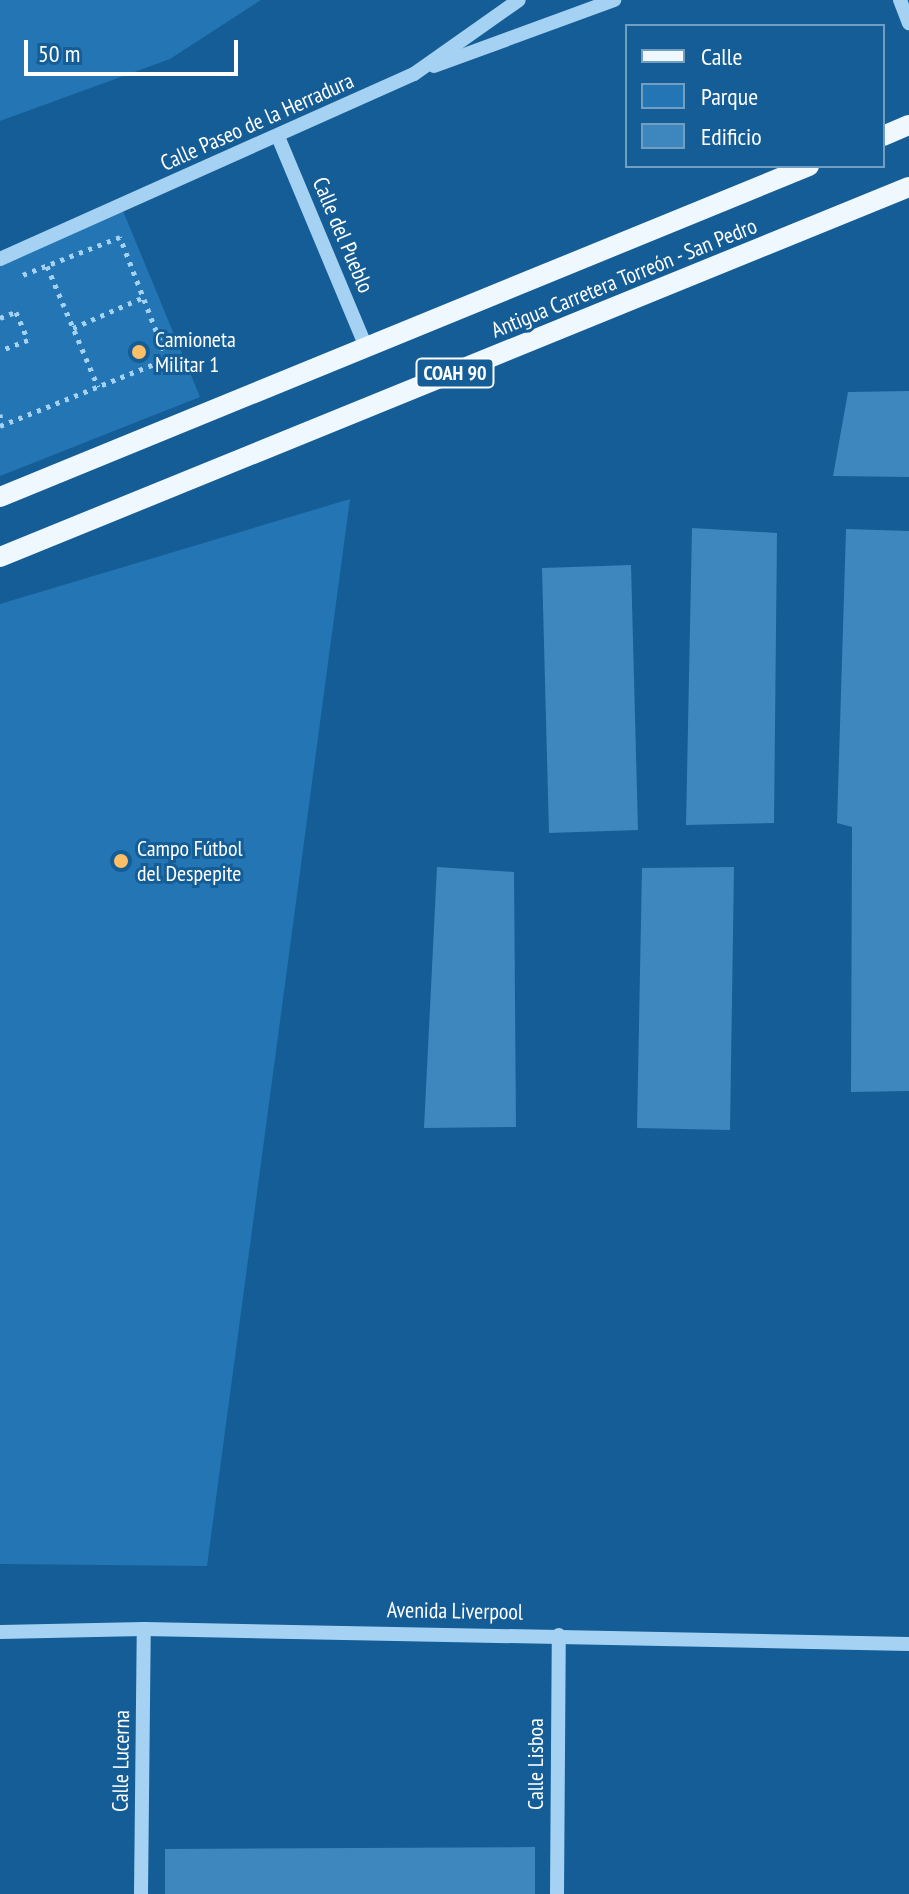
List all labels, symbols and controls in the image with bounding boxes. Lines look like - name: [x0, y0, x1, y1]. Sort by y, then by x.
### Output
- scale bar: [28, 24, 242, 74]
- legend: [625, 24, 885, 168]
- text: 50 m: [38, 38, 80, 69]
- text: Calle: [701, 41, 742, 72]
- street label: Calle Paseo de la Herradura: [156, 67, 358, 177]
- text: Parque: [701, 81, 758, 112]
- text: Edificio: [701, 121, 762, 152]
- street label: Calle del Pueblo: [307, 173, 379, 297]
- street label: Antigua Carretera Torreón - San Pedro: [486, 212, 762, 344]
- place label: Camioneta Militar 1: [155, 326, 236, 378]
- marker: Camioneta Militar 1: [130, 343, 148, 361]
- road number: COAH 90: [415, 357, 495, 389]
- place label: Campo Fútbol del Despepite: [137, 835, 243, 886]
- marker: Campo Fútbol del Despepite: [112, 852, 130, 870]
- street label: Avenida Liverpool: [387, 1597, 523, 1625]
- street label: Calle Lucerna: [107, 1710, 135, 1812]
- street label: Calle Lisboa: [523, 1718, 549, 1810]

